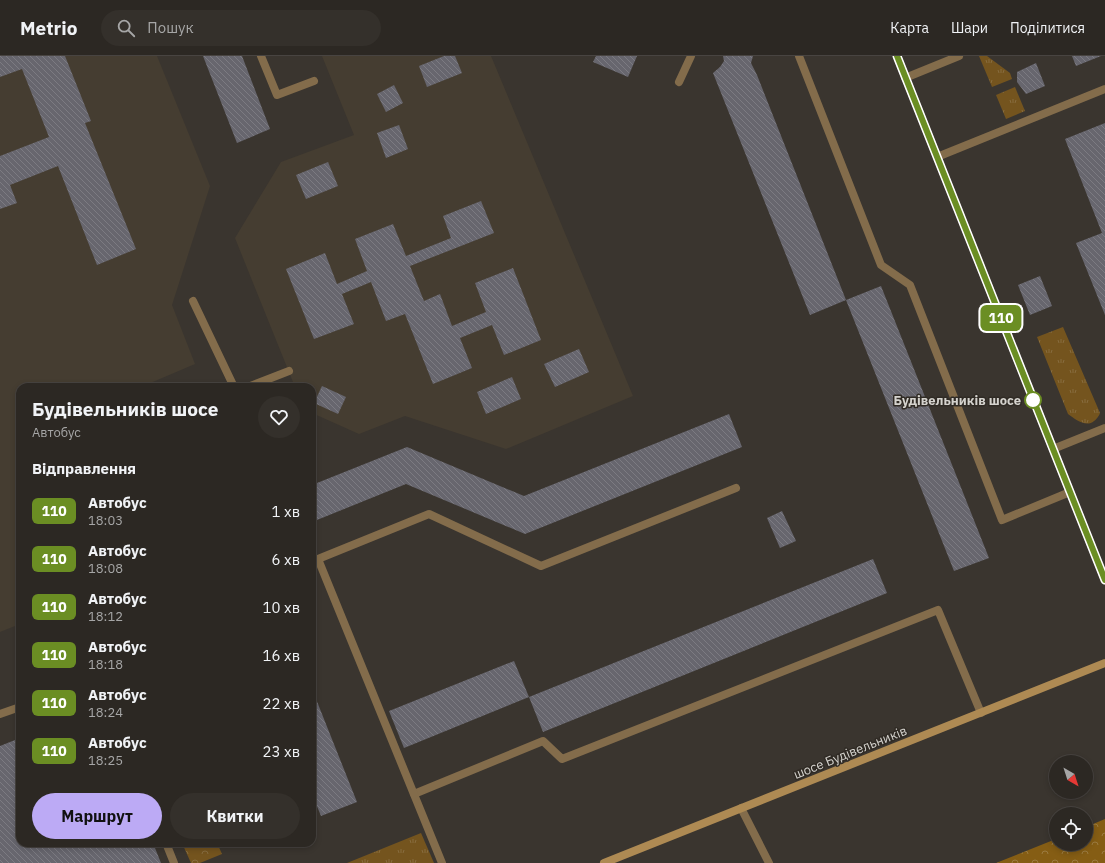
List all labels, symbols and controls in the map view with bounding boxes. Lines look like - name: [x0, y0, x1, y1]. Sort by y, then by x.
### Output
- search box: [101, 10, 381, 46]
- text: Metrio: [20, 16, 77, 40]
- icon: search: [115, 17, 137, 39]
- text: Пошук: [147, 18, 194, 37]
- text: Карта: [890, 19, 929, 37]
- text: Шари: [951, 19, 988, 37]
- text: Поділитися: [1010, 19, 1085, 37]
- line badge: 110: [978, 305, 1024, 331]
- text: 110: [988, 309, 1014, 327]
- marker: Будівельників шосе: [1024, 391, 1042, 409]
- place label: Будівельників шосе: [894, 392, 1021, 409]
- button: heart: [258, 396, 300, 438]
- text: Будівельників шосе: [32, 397, 218, 421]
- text: Автобус: [32, 424, 81, 441]
- text: Відправлення: [32, 459, 136, 478]
- text: Автобус: [88, 493, 147, 512]
- text: 110: [41, 502, 67, 520]
- text: 1 хв: [271, 502, 300, 521]
- text: 18:03: [88, 512, 123, 529]
- text: Автобус: [88, 541, 147, 560]
- text: 110: [41, 550, 67, 568]
- text: 6 хв: [271, 550, 300, 569]
- text: 18:08: [88, 560, 123, 577]
- text: Автобус: [88, 589, 147, 608]
- text: 110: [41, 598, 67, 616]
- text: 10 хв: [262, 598, 300, 617]
- text: 18:12: [88, 608, 123, 625]
- text: Автобус: [88, 637, 147, 656]
- text: 110: [41, 646, 67, 664]
- text: 16 хв: [262, 646, 300, 665]
- text: 18:18: [88, 656, 123, 673]
- text: Автобус: [88, 685, 147, 704]
- text: 110: [41, 694, 67, 712]
- text: 22 хв: [262, 694, 300, 713]
- text: 18:24: [88, 704, 123, 721]
- street label: шосе Будівельників: [791, 722, 910, 783]
- text: Автобус: [88, 733, 147, 752]
- text: 110: [41, 742, 67, 760]
- text: 23 хв: [262, 742, 300, 761]
- text: 18:25: [88, 752, 123, 769]
- north arrow: [1049, 755, 1093, 799]
- map controls: [1049, 755, 1093, 851]
- button: Маршрут: [32, 793, 162, 839]
- button: Квитки: [170, 793, 300, 839]
- button: locate: [1049, 807, 1093, 851]

